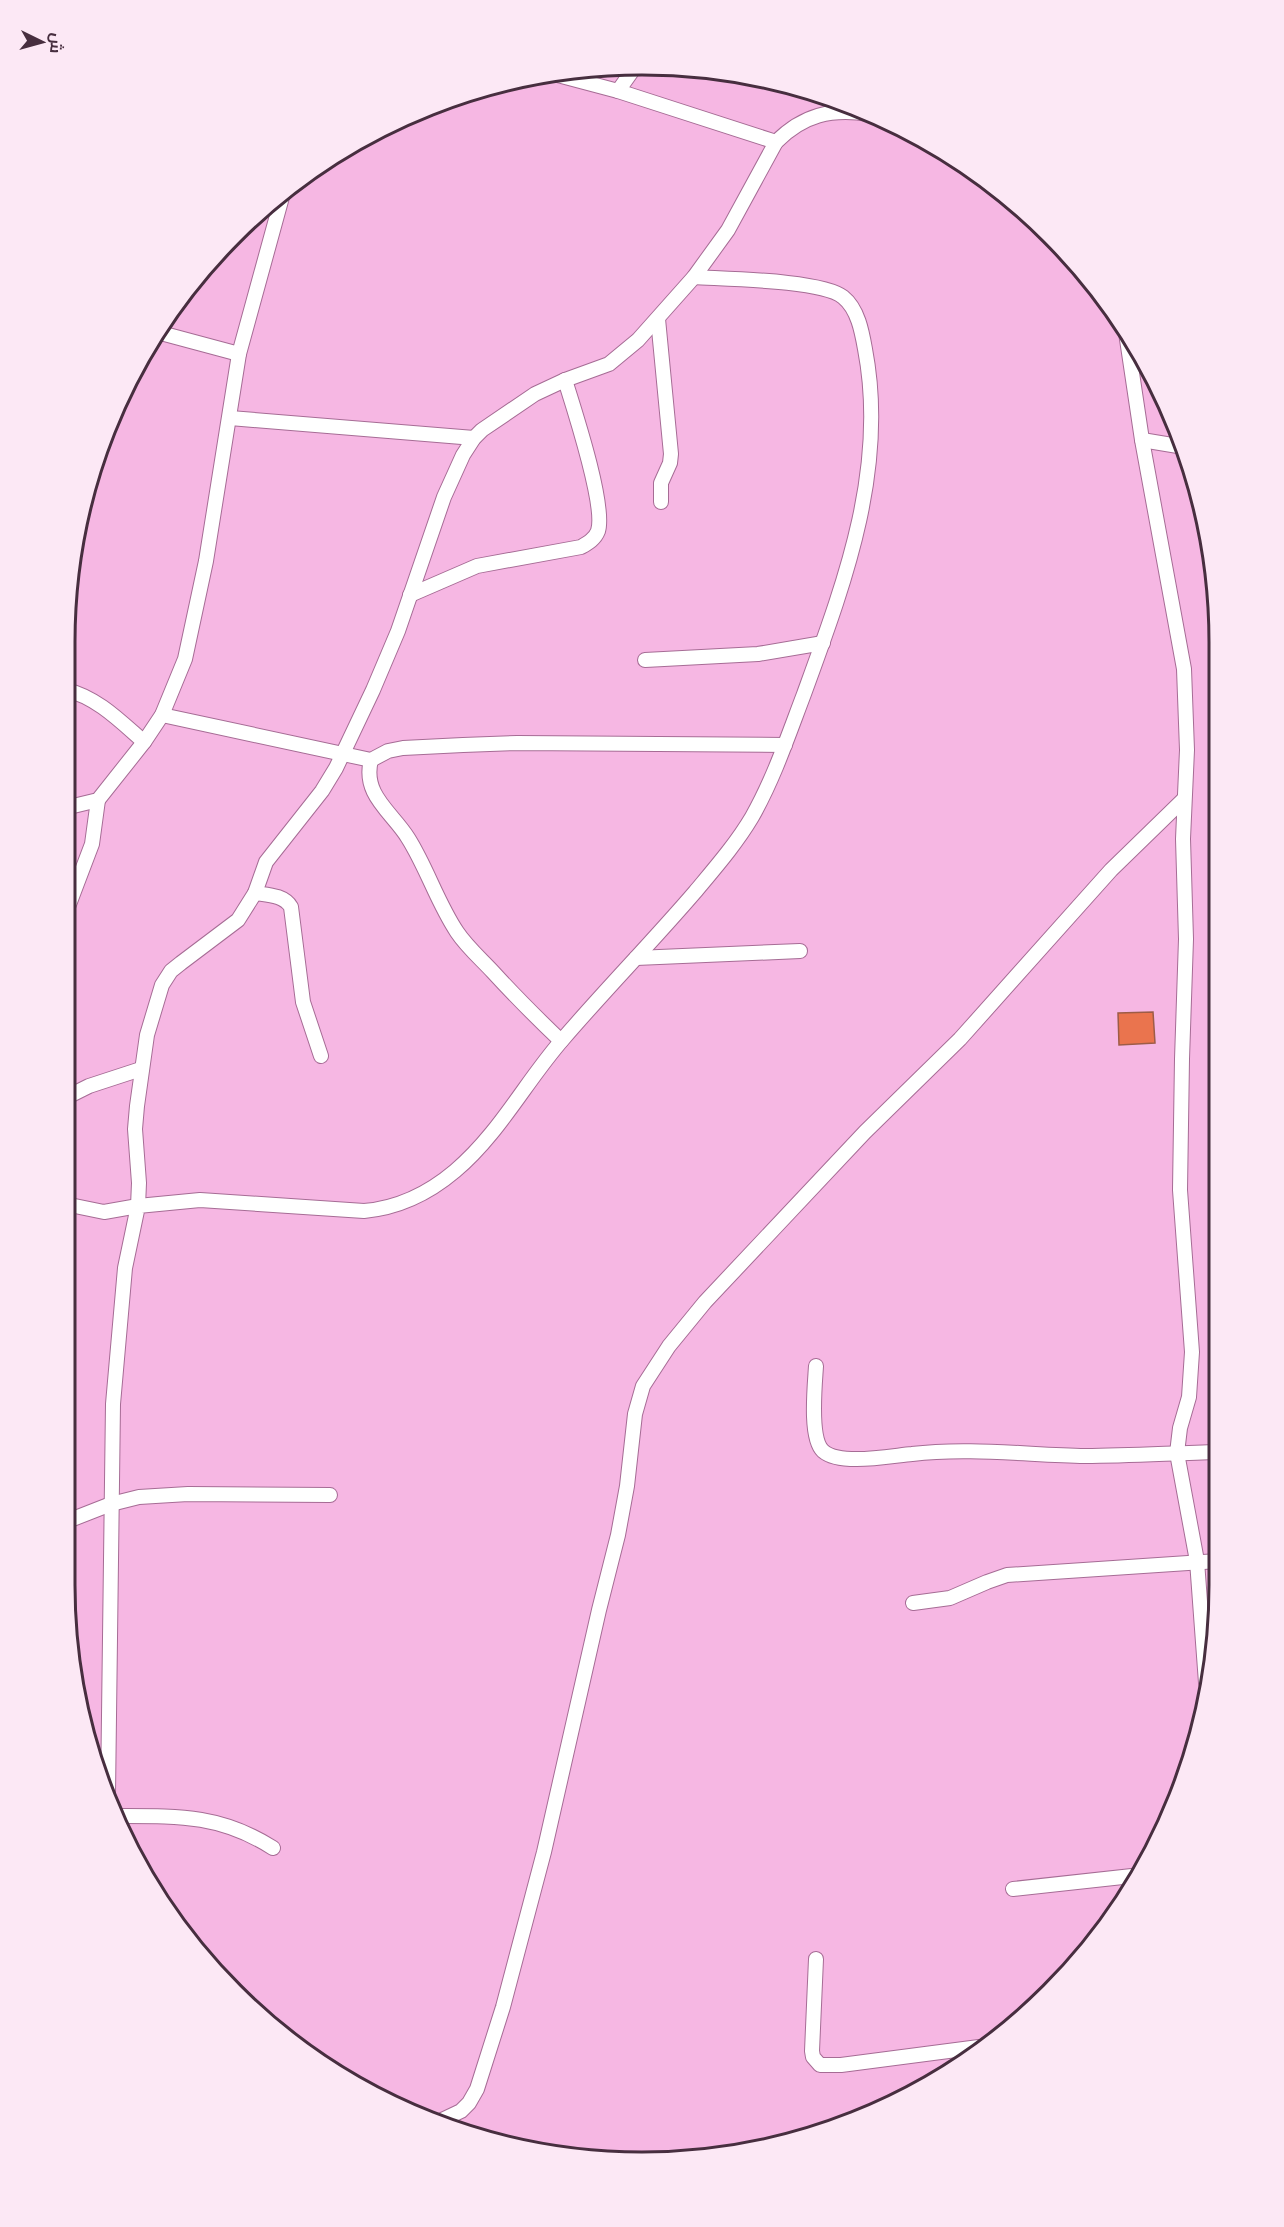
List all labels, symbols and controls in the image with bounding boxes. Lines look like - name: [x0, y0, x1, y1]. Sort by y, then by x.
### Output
- north arrow: [12, 12, 72, 72]
- text: ش: [45, 32, 68, 54]

